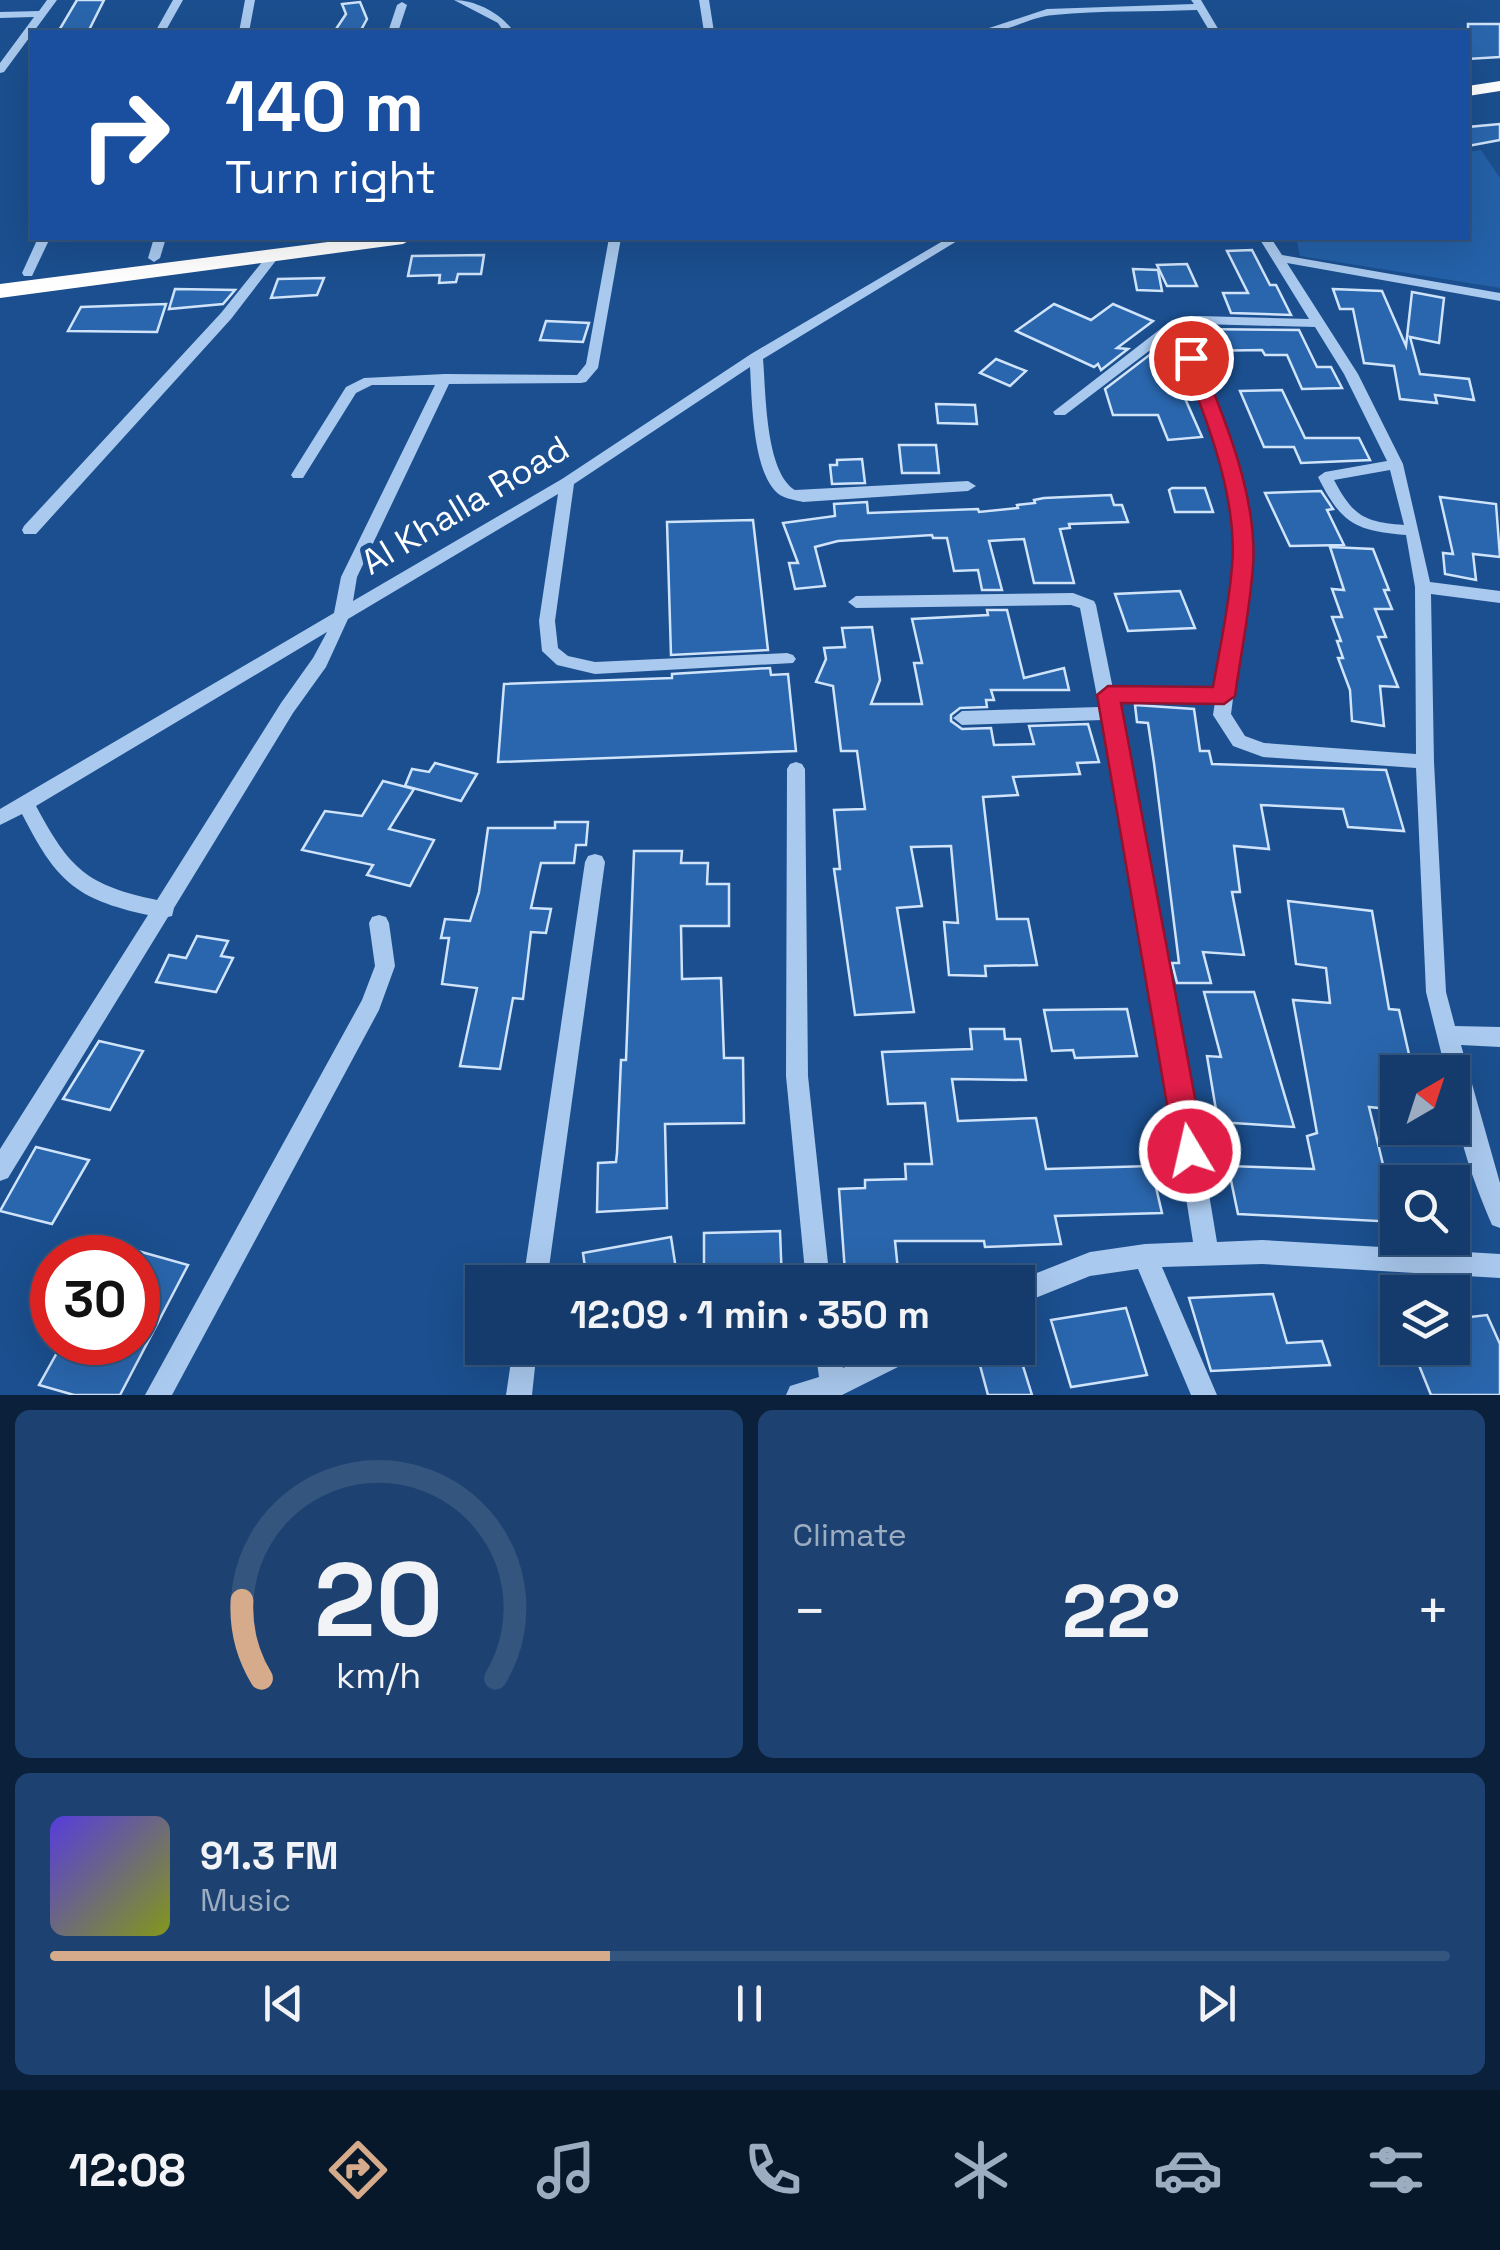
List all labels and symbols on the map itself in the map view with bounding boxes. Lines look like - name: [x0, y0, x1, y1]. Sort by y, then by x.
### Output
- pin: [1149, 316, 1234, 401]
- street label: Al Khalla Road: [353, 426, 577, 584]
- north arrow: [1380, 1055, 1470, 1145]
- position arrow: [1138, 1099, 1242, 1203]
- speed limit sign: 30: [30, 1235, 160, 1365]

